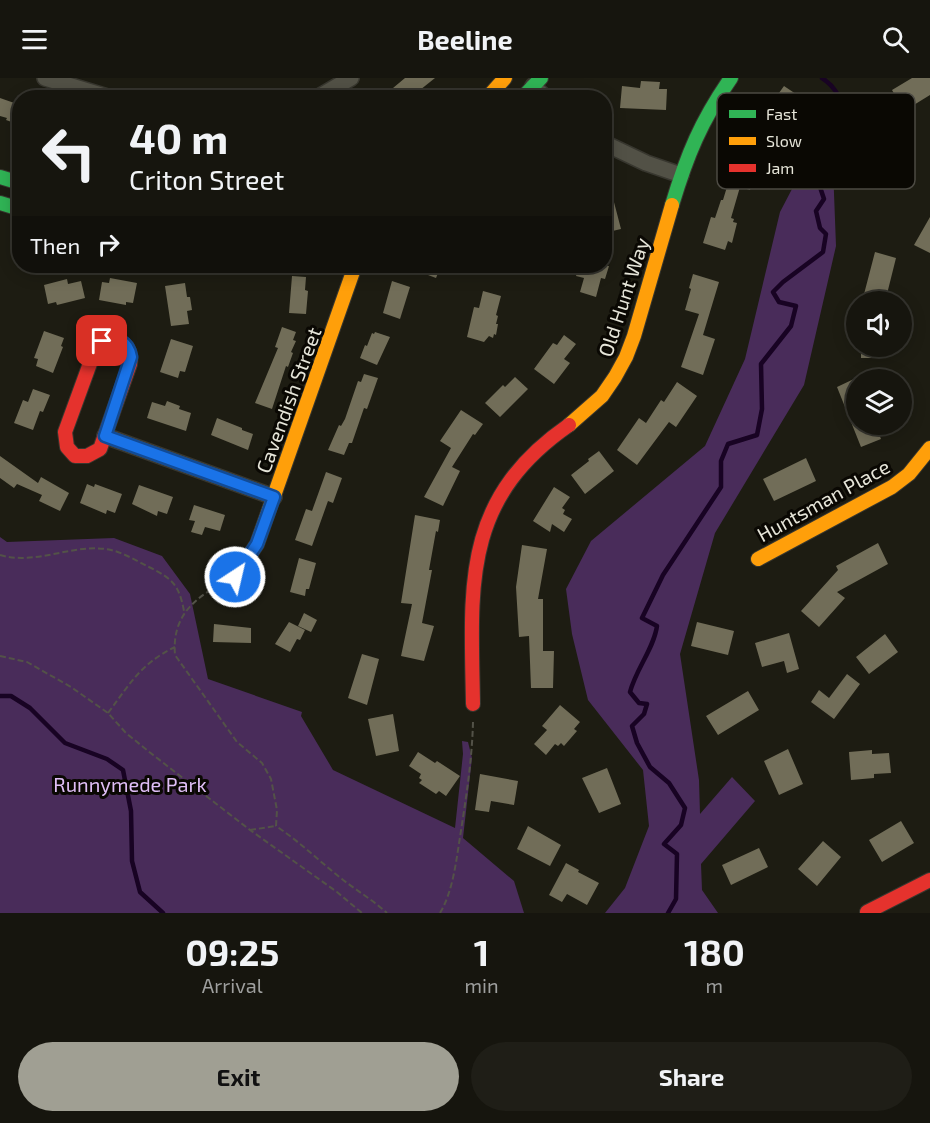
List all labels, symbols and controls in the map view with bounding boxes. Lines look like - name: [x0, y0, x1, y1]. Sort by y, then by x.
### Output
- icon: menu: [18, 23, 51, 56]
- text: Beeline: [417, 23, 513, 55]
- icon: search: [879, 23, 912, 56]
- legend: [717, 93, 915, 189]
- text: Fast: [766, 104, 797, 123]
- text: 40 m: [129, 112, 228, 162]
- icon: left: [30, 114, 108, 192]
- text: Slow: [766, 131, 802, 150]
- text: Jam: [766, 158, 794, 177]
- text: Criton Street: [129, 163, 284, 195]
- icon: right: [92, 228, 125, 261]
- text: Then: [30, 232, 80, 258]
- street label: Old Hunt Way: [592, 234, 654, 360]
- map controls: [846, 291, 912, 435]
- button: sound: [846, 291, 912, 357]
- pin: [76, 315, 127, 366]
- street label: Cavendish Street: [250, 323, 326, 476]
- icon: arrive: [85, 324, 118, 357]
- button: layers: [846, 369, 912, 435]
- street label: Huntsman Place: [753, 454, 893, 546]
- position arrow: [203, 545, 267, 609]
- park label: Runnymede Park: [53, 772, 207, 796]
- text: 09:25: [185, 930, 279, 973]
- text: 1: [474, 930, 489, 973]
- text: 180: [684, 930, 745, 973]
- text: Arrival: [202, 973, 263, 997]
- text: min: [465, 973, 499, 997]
- text: m: [706, 973, 723, 997]
- button: Exit: [18, 1042, 459, 1111]
- button: Share: [471, 1042, 912, 1111]

